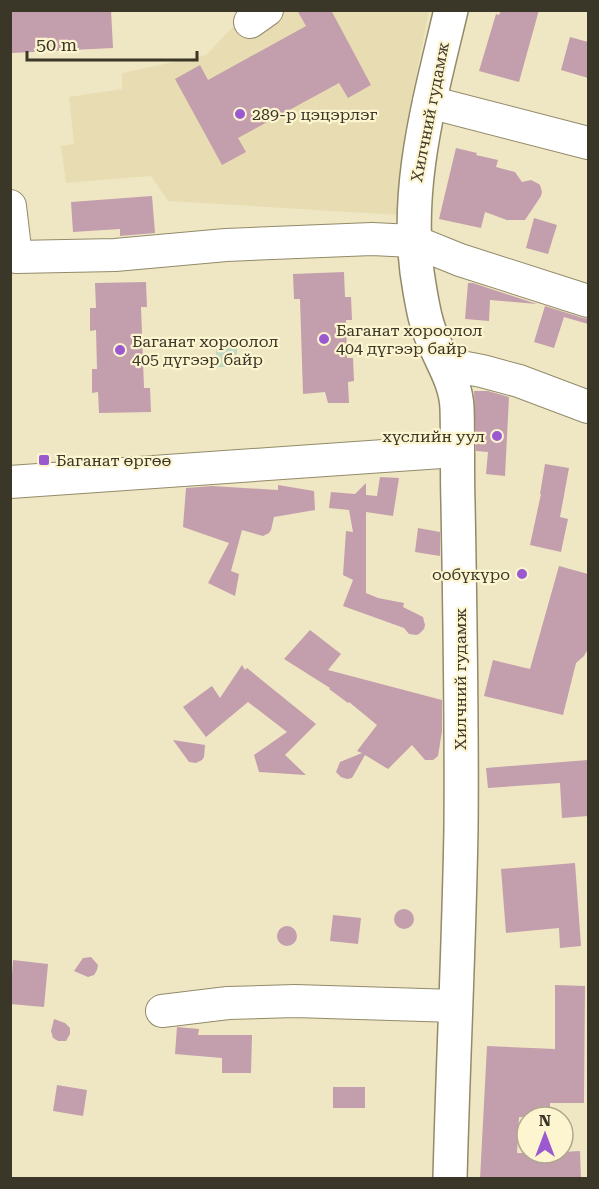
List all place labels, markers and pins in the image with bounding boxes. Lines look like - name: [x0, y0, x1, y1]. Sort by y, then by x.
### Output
- place label: 289-р цэцэрлэг: [252, 105, 378, 124]
- marker: 289-р цэцэрлэг: [233, 107, 247, 121]
- place label: Баганат хороолол 404 дүгээр байр: [336, 321, 483, 358]
- place label: Баганат хороолол 405 дүгээр байр: [132, 332, 279, 369]
- marker: Баганат хороолол 404 дүгээр байр: [317, 332, 331, 346]
- marker: Баганат хороолол 405 дүгээр байр: [113, 343, 127, 357]
- place label: хүслийн уул: [382, 427, 485, 446]
- marker: хүслийн уул: [490, 429, 504, 443]
- place label: Баганат өргөө: [56, 451, 172, 470]
- marker: Баганат өргөө: [37, 453, 51, 467]
- place label: ообүкүро: [432, 565, 510, 584]
- marker: ообүкүро: [515, 567, 529, 581]

